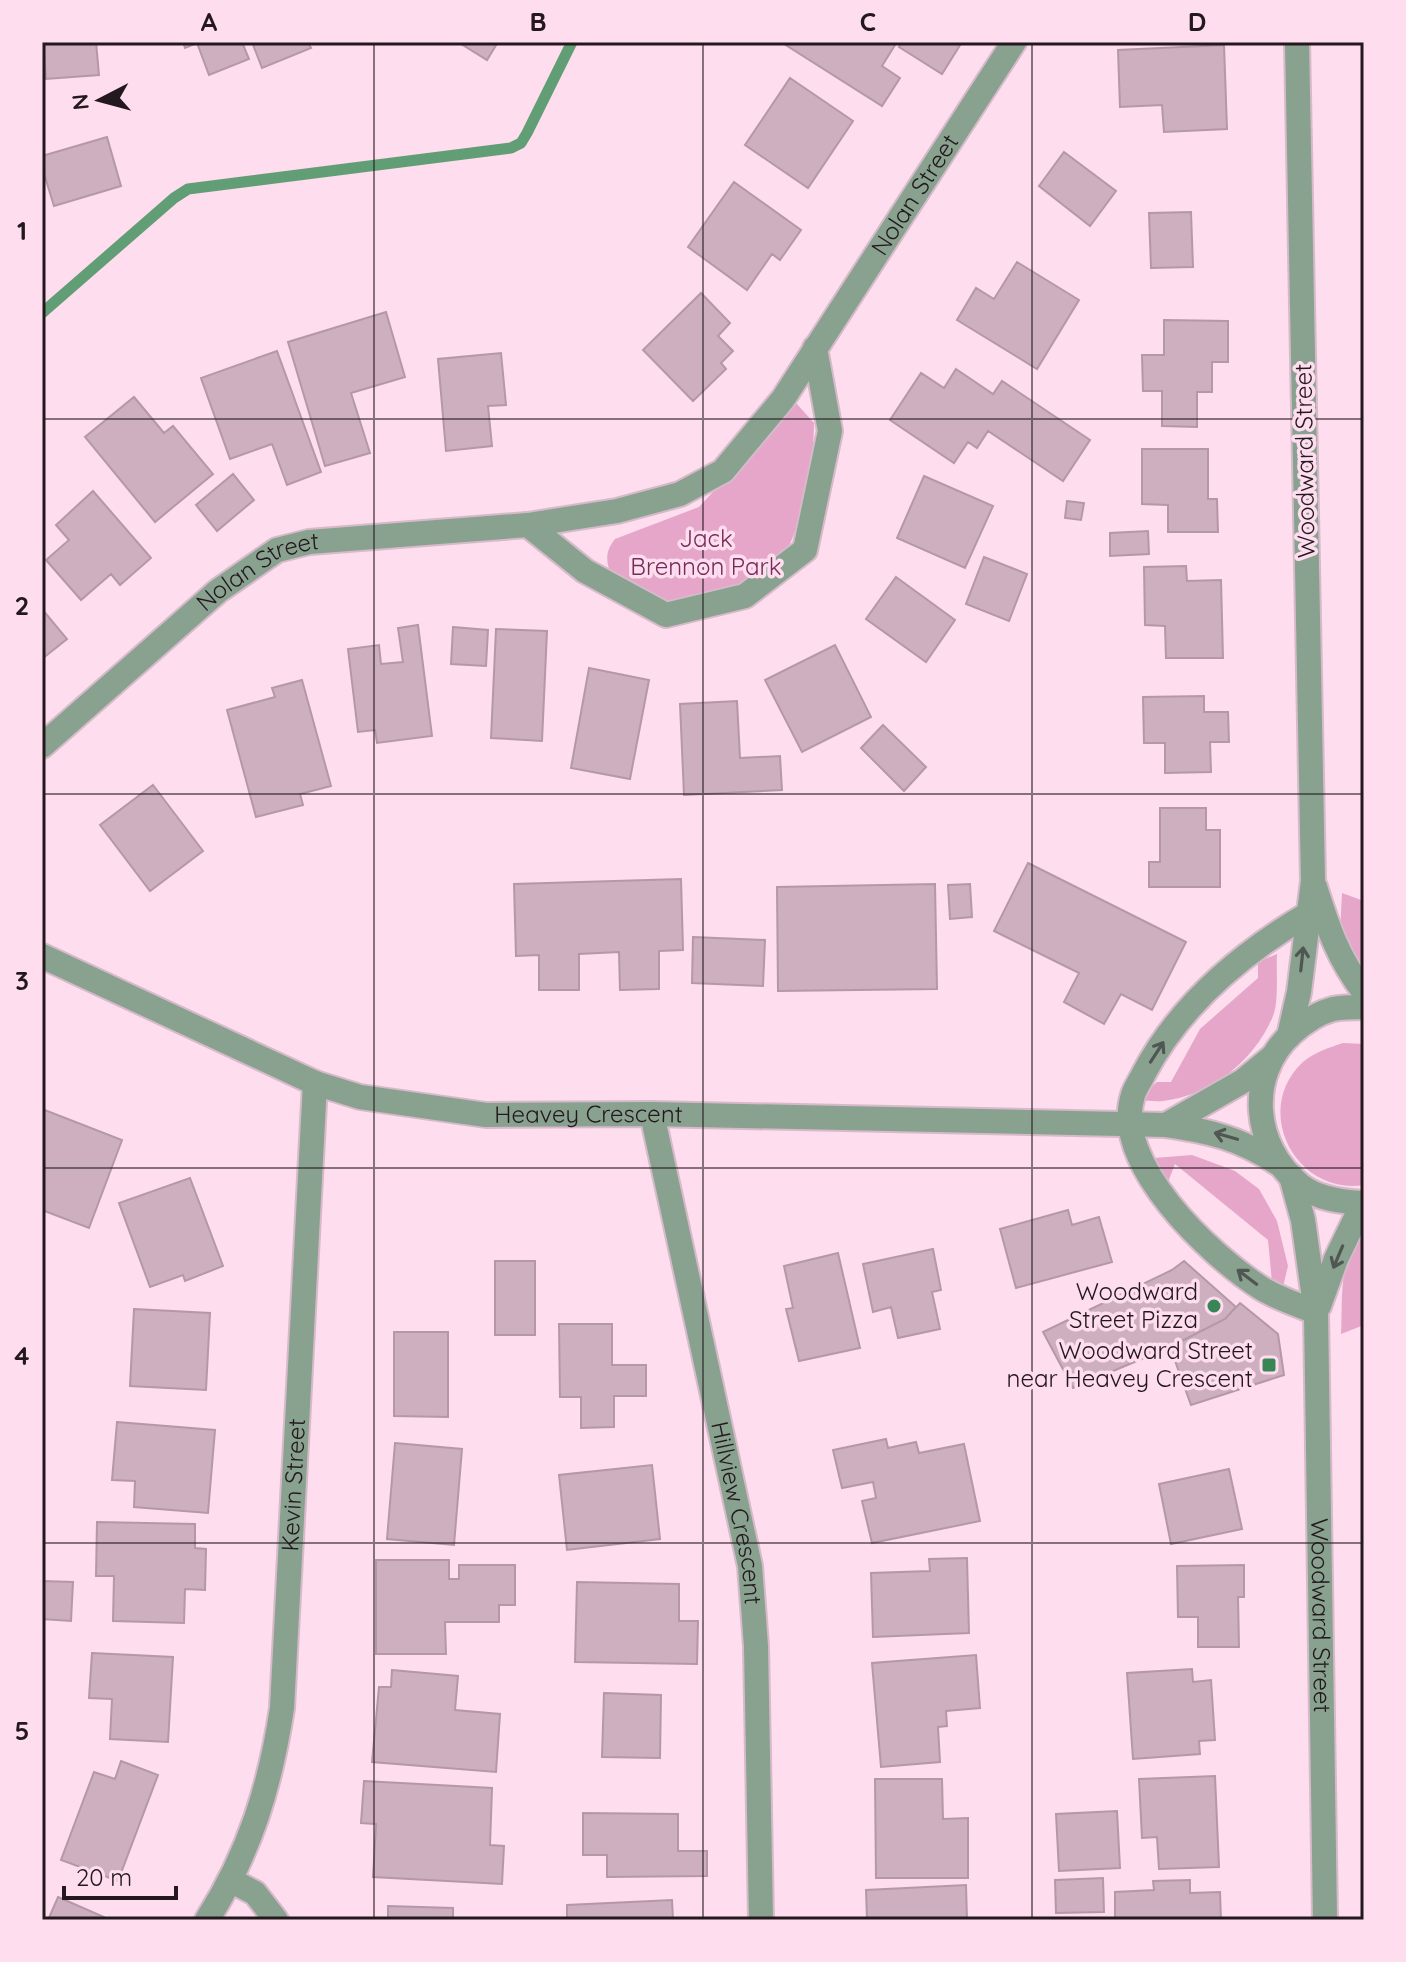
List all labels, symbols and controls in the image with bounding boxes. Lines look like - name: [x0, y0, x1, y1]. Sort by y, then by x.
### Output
- text: A: [201, 5, 218, 38]
- text: B: [529, 5, 547, 38]
- text: C: [860, 5, 876, 38]
- text: D: [1188, 5, 1206, 38]
- north arrow: [60, 60, 140, 140]
- text: N: [65, 93, 95, 112]
- street label: Nolan Street: [864, 128, 964, 260]
- text: 1: [17, 214, 27, 247]
- street label: Woodward Street: [1287, 364, 1321, 558]
- park label: Jack Brennon Park: [630, 523, 782, 581]
- street label: Nolan Street: [190, 525, 320, 617]
- text: 2: [15, 589, 29, 622]
- one-way arrow: [1295, 946, 1310, 973]
- text: 3: [15, 964, 29, 997]
- one-way arrow: [1148, 1042, 1165, 1064]
- street label: Heavey Crescent: [494, 1098, 683, 1129]
- one-way arrow: [1213, 1128, 1239, 1143]
- one-way arrow: [1329, 1244, 1344, 1269]
- one-way arrow: [1237, 1269, 1258, 1286]
- place label: Woodward Street Pizza: [1069, 1276, 1198, 1334]
- marker: Woodward Street Pizza: [1205, 1297, 1223, 1315]
- place label: Woodward Street near Heavey Crescent: [1007, 1335, 1253, 1393]
- text: 4: [14, 1339, 30, 1372]
- marker: Woodward Street near Heavey Crescent: [1260, 1356, 1278, 1374]
- street label: Kevin Street: [274, 1418, 311, 1552]
- street label: Hillview Crescent: [705, 1418, 769, 1606]
- street label: Woodward Street: [1305, 1518, 1338, 1713]
- text: 5: [15, 1714, 29, 1747]
- scale bar: [64, 1850, 176, 1900]
- text: 20 m: [76, 1862, 132, 1892]

